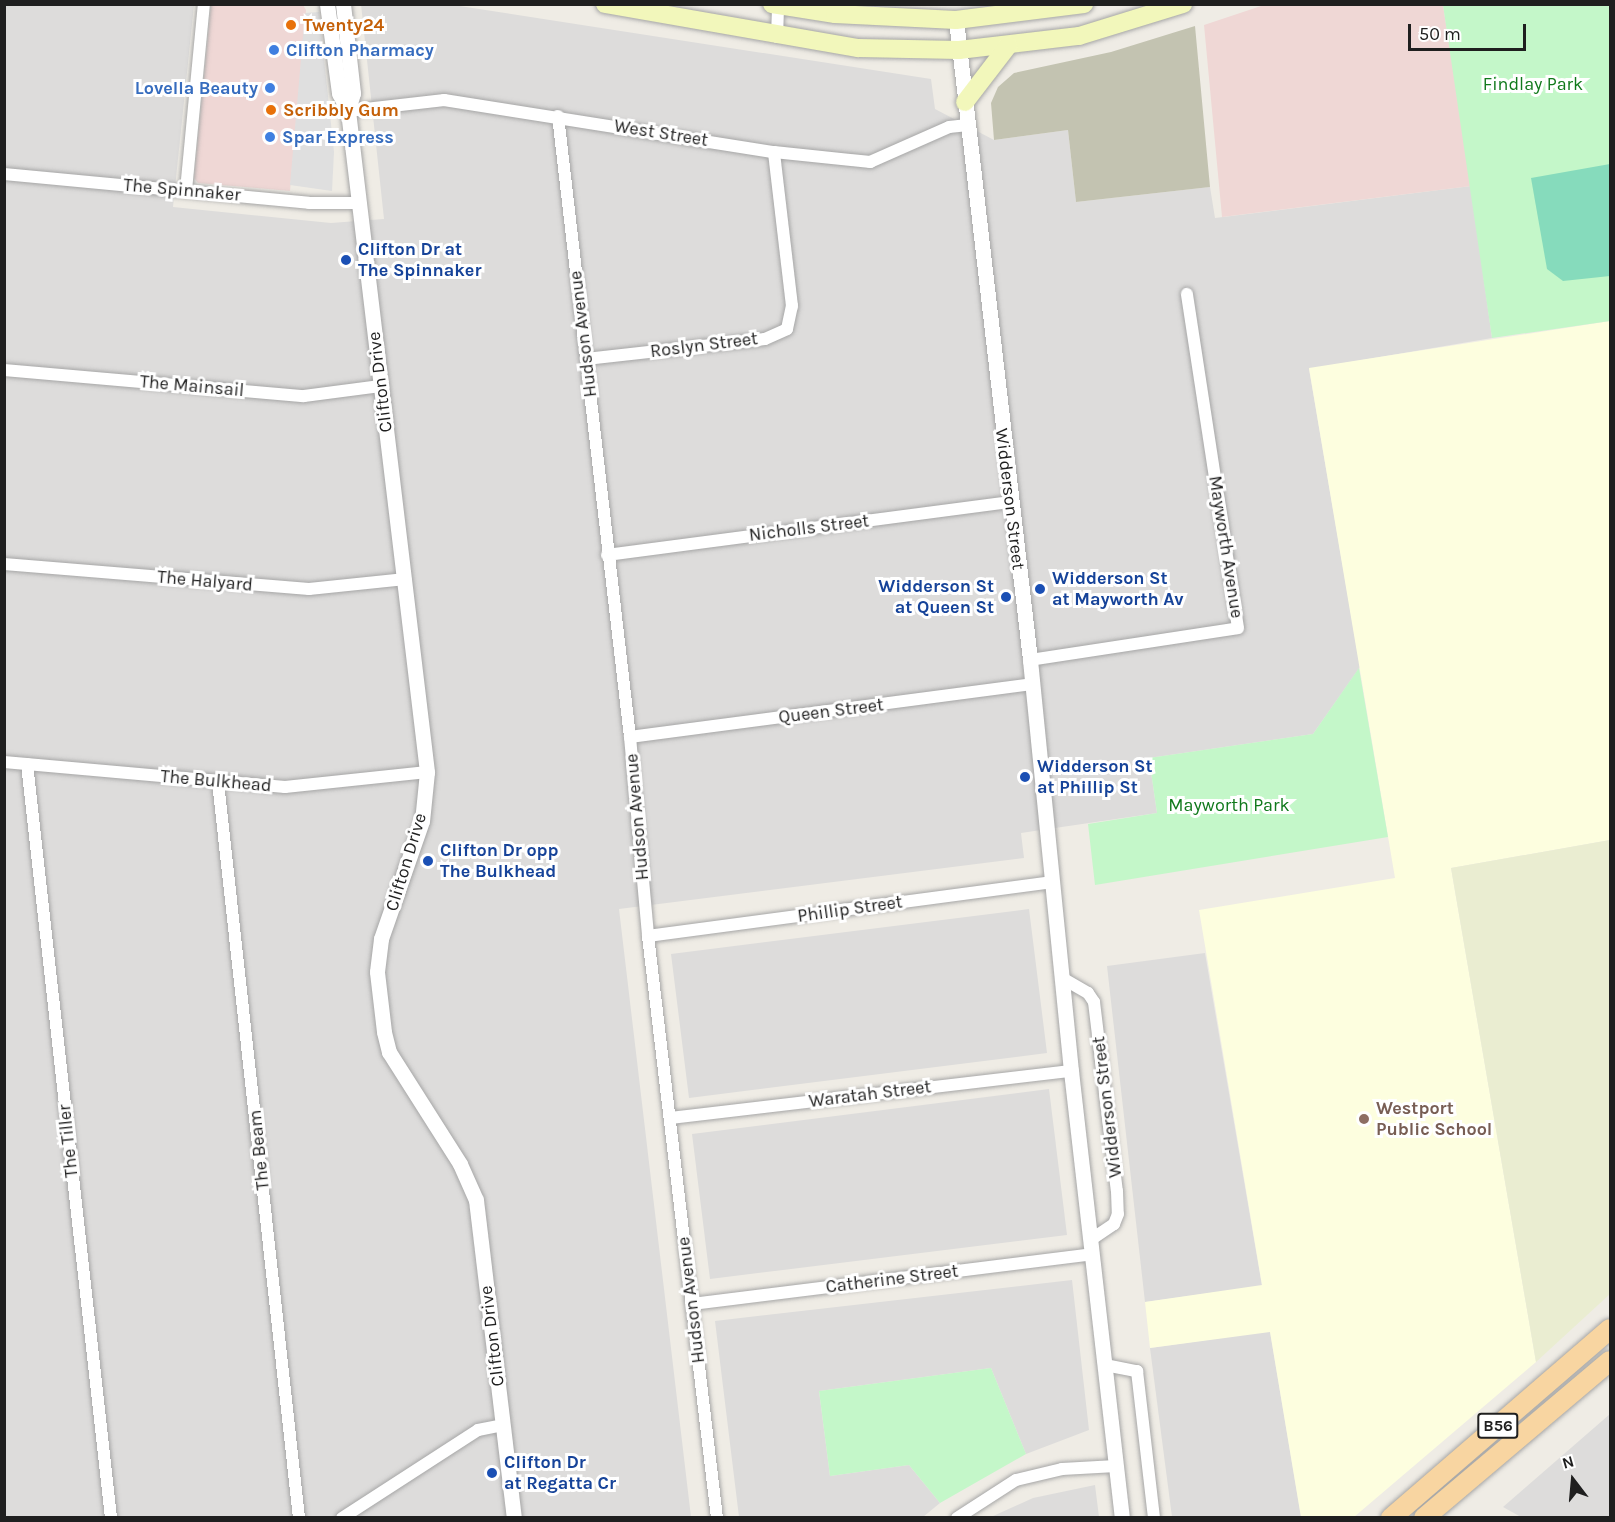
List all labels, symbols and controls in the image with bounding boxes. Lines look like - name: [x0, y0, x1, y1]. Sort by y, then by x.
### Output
- scale bar: [1411, 12, 1530, 50]
- place label: Twenty24: [303, 14, 384, 36]
- marker: Twenty24: [284, 18, 298, 32]
- text: 50 m: [1419, 23, 1461, 45]
- place label: Clifton Pharmacy: [286, 39, 434, 61]
- marker: Clifton Pharmacy: [267, 43, 281, 57]
- park label: Findlay Park: [1483, 73, 1583, 95]
- place label: Lovella Beauty: [135, 77, 258, 99]
- marker: Lovella Beauty: [263, 81, 277, 95]
- place label: Scribbly Gum: [283, 99, 399, 121]
- marker: Scribbly Gum: [264, 103, 278, 117]
- street label: West Street: [613, 115, 709, 151]
- place label: Spar Express: [282, 126, 394, 148]
- marker: Spar Express: [263, 130, 277, 144]
- street label: The Spinnaker: [122, 174, 242, 206]
- place label: Clifton Dr at The Spinnaker: [358, 239, 481, 282]
- marker: Clifton Dr at The Spinnaker: [339, 253, 353, 267]
- street label: Hudson Avenue: [565, 270, 601, 398]
- street label: Roslyn Street: [649, 328, 759, 362]
- street label: Clifton Drive: [363, 330, 397, 434]
- street label: The Mainsail: [139, 371, 245, 401]
- street label: Widderson Street: [991, 427, 1029, 571]
- street label: Mayworth Avenue: [1204, 474, 1248, 620]
- street label: Nicholls Street: [748, 510, 870, 546]
- street label: The Halyard: [156, 566, 254, 596]
- place label: Widderson St at Mayworth Av: [1052, 568, 1184, 610]
- place label: Widderson St at Queen St: [878, 576, 994, 618]
- marker: Widderson St at Mayworth Av: [1033, 582, 1047, 596]
- marker: Widderson St at Queen St: [999, 590, 1013, 604]
- street label: Queen Street: [777, 694, 885, 728]
- street label: Hudson Avenue: [621, 753, 653, 881]
- place label: Widderson St at Phillip St: [1037, 756, 1153, 798]
- street label: The Bulkhead: [160, 765, 272, 797]
- marker: Widderson St at Phillip St: [1018, 770, 1032, 784]
- park label: Mayworth Park: [1168, 794, 1290, 816]
- street label: Clifton Drive: [381, 810, 431, 914]
- place label: Clifton Dr opp The Bulkhead: [440, 840, 559, 882]
- marker: Clifton Dr opp The Bulkhead: [421, 854, 435, 868]
- street label: Phillip Street: [796, 891, 904, 927]
- street label: Widderson Street: [1088, 1035, 1126, 1179]
- street label: Waratah Street: [808, 1076, 932, 1112]
- place label: Westport Public School: [1376, 1098, 1492, 1140]
- street label: The Tiller: [53, 1103, 83, 1179]
- street label: The Beam: [244, 1109, 274, 1191]
- marker: Westport Public School: [1357, 1112, 1371, 1126]
- street label: Hudson Avenue: [673, 1236, 709, 1364]
- street label: Catherine Street: [824, 1260, 960, 1298]
- street label: Clifton Drive: [475, 1284, 509, 1388]
- road number: B56: [1477, 1413, 1519, 1439]
- north arrow: [1543, 1450, 1603, 1510]
- place label: Clifton Dr at Regatta Cr: [504, 1452, 616, 1494]
- text: N: [1560, 1452, 1576, 1473]
- marker: Clifton Dr at Regatta Cr: [485, 1466, 499, 1480]

